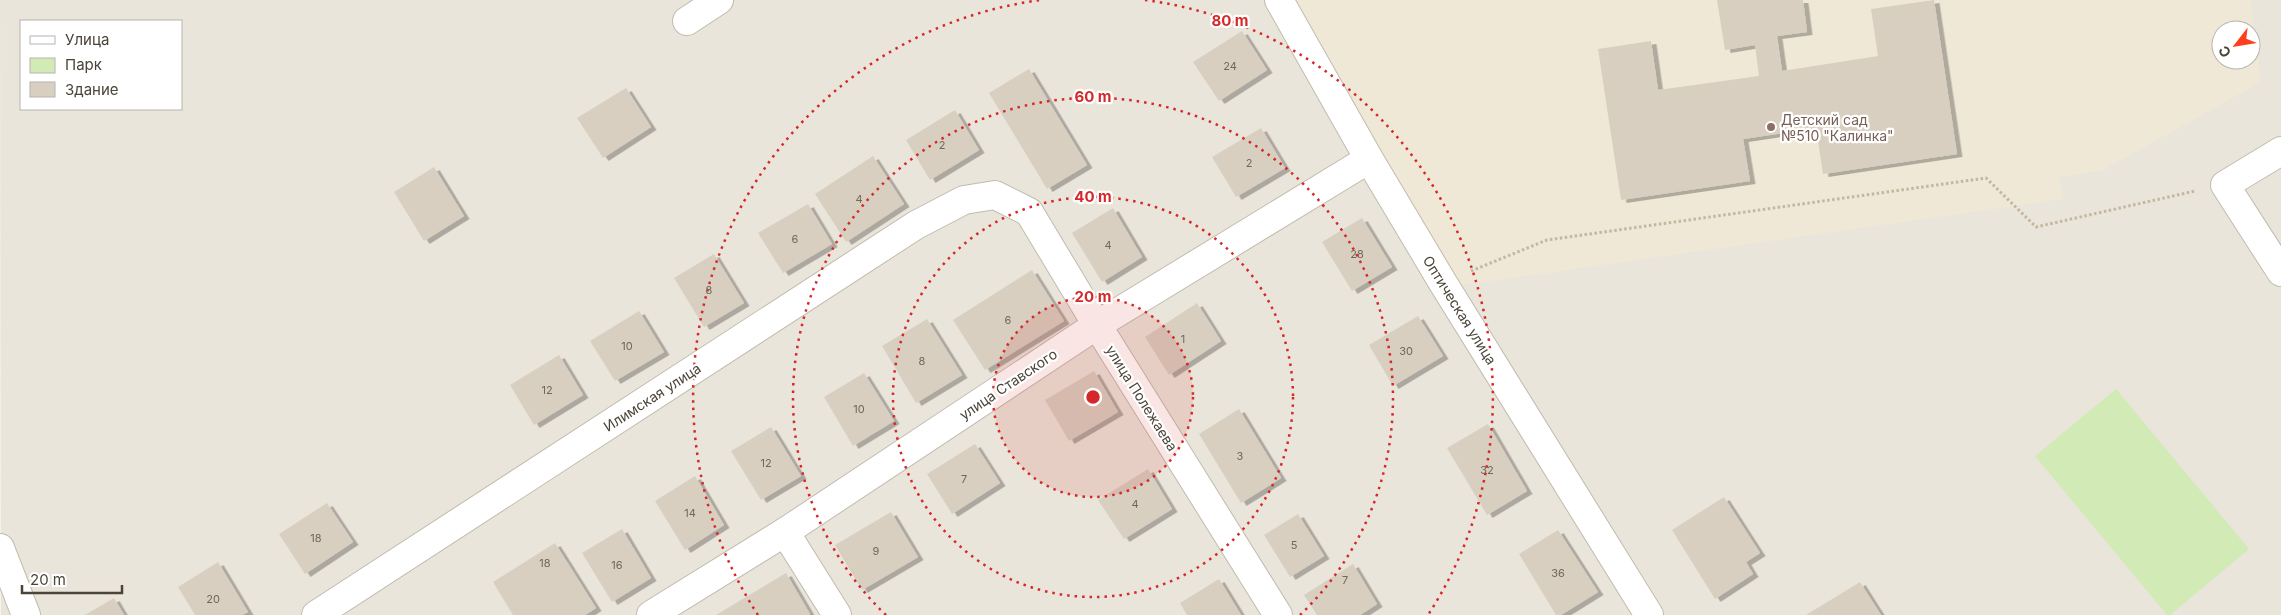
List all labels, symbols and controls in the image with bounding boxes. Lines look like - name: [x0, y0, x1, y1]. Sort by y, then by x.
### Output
- text: 80 m: [1211, 11, 1249, 30]
- legend: [20, 20, 182, 110]
- north arrow: [2211, 20, 2261, 70]
- text: Улица: [65, 30, 109, 49]
- text: С: [2214, 43, 2234, 61]
- text: Парк: [65, 55, 102, 74]
- house number: 24: [1223, 59, 1237, 73]
- text: Здание: [65, 80, 119, 99]
- text: 60 m: [1074, 87, 1112, 106]
- place label: Детский сад №510 "Калинка": [1781, 111, 1894, 144]
- marker: Детский сад №510 "Калинка": [1765, 121, 1777, 133]
- house number: 2: [939, 138, 945, 152]
- house number: 2: [1246, 156, 1252, 170]
- text: 40 m: [1074, 187, 1112, 206]
- house number: 4: [855, 192, 863, 206]
- house number: 6: [792, 232, 799, 246]
- house number: 4: [1104, 238, 1112, 252]
- house number: 28: [1350, 247, 1364, 261]
- street label: Оптическая улица: [1420, 252, 1500, 368]
- house number: 8: [706, 283, 713, 297]
- text: 20 m: [1075, 287, 1111, 306]
- house number: 6: [1005, 313, 1012, 327]
- house number: 1: [1181, 332, 1185, 346]
- house number: 10: [621, 339, 633, 353]
- street label: улица Полежаева: [1103, 342, 1181, 454]
- house number: 30: [1399, 344, 1413, 358]
- street label: улица Ставского: [956, 345, 1060, 423]
- house number: 8: [919, 354, 926, 368]
- street label: Илимская улица: [600, 359, 704, 435]
- house number: 12: [541, 383, 553, 397]
- centre of rings: [1084, 388, 1102, 406]
- house number: 10: [853, 402, 865, 416]
- house number: 3: [1237, 449, 1244, 463]
- house number: 12: [760, 456, 772, 470]
- house number: 32: [1480, 463, 1494, 477]
- house number: 7: [961, 472, 967, 486]
- house number: 4: [1131, 497, 1139, 511]
- house number: 14: [684, 506, 696, 520]
- house number: 18: [310, 531, 322, 545]
- house number: 5: [1291, 538, 1298, 552]
- house number: 9: [873, 544, 880, 558]
- house number: 18: [539, 556, 551, 570]
- house number: 16: [611, 558, 623, 572]
- scale bar: [22, 562, 122, 594]
- house number: 36: [1551, 566, 1565, 580]
- text: 20 m: [30, 570, 66, 589]
- house number: 7: [1342, 573, 1348, 587]
- house number: 20: [206, 592, 220, 606]

